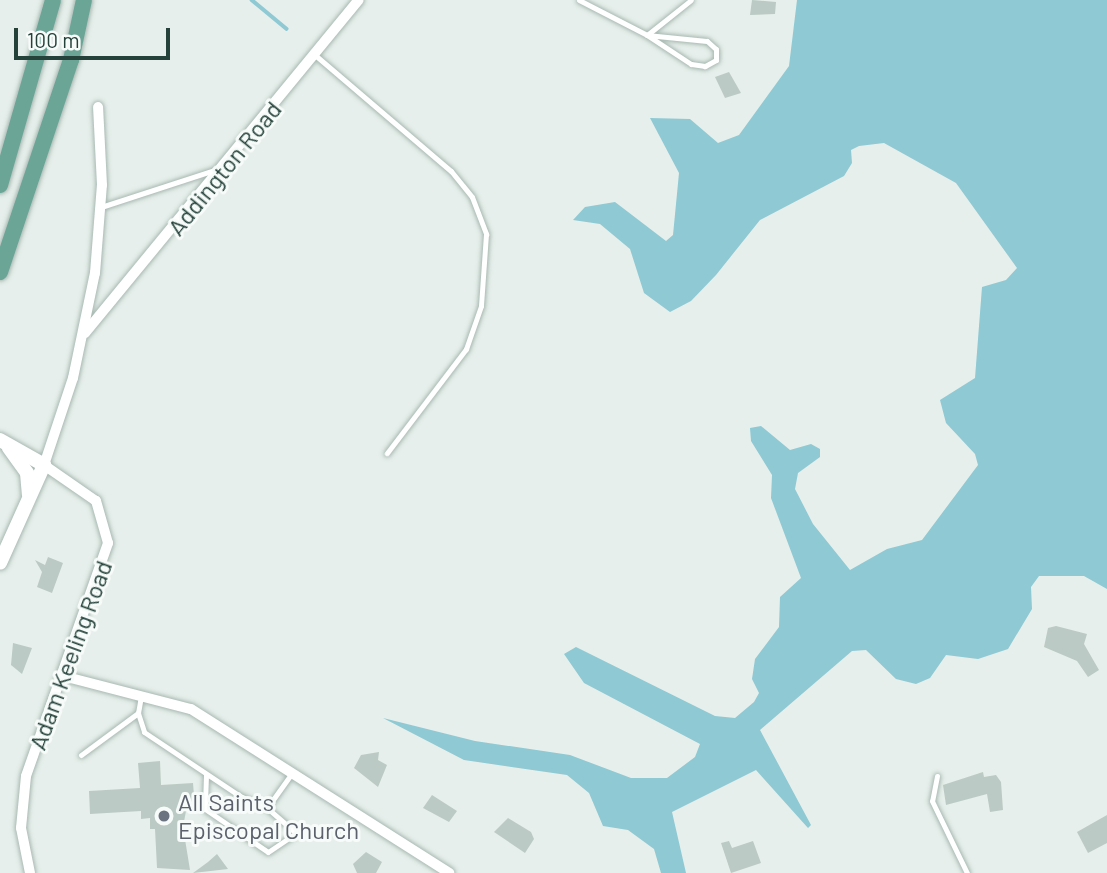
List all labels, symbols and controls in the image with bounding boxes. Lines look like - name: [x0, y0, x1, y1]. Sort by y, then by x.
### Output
- scale bar: [18, 14, 173, 58]
- text: 100 m: [27, 27, 80, 52]
- street label: Addington Road: [161, 95, 287, 241]
- street label: Adam Keeling Road: [22, 556, 118, 754]
- place label: All Saints Episcopal Church: [178, 788, 359, 844]
- marker: All Saints Episcopal Church: [156, 808, 172, 824]

